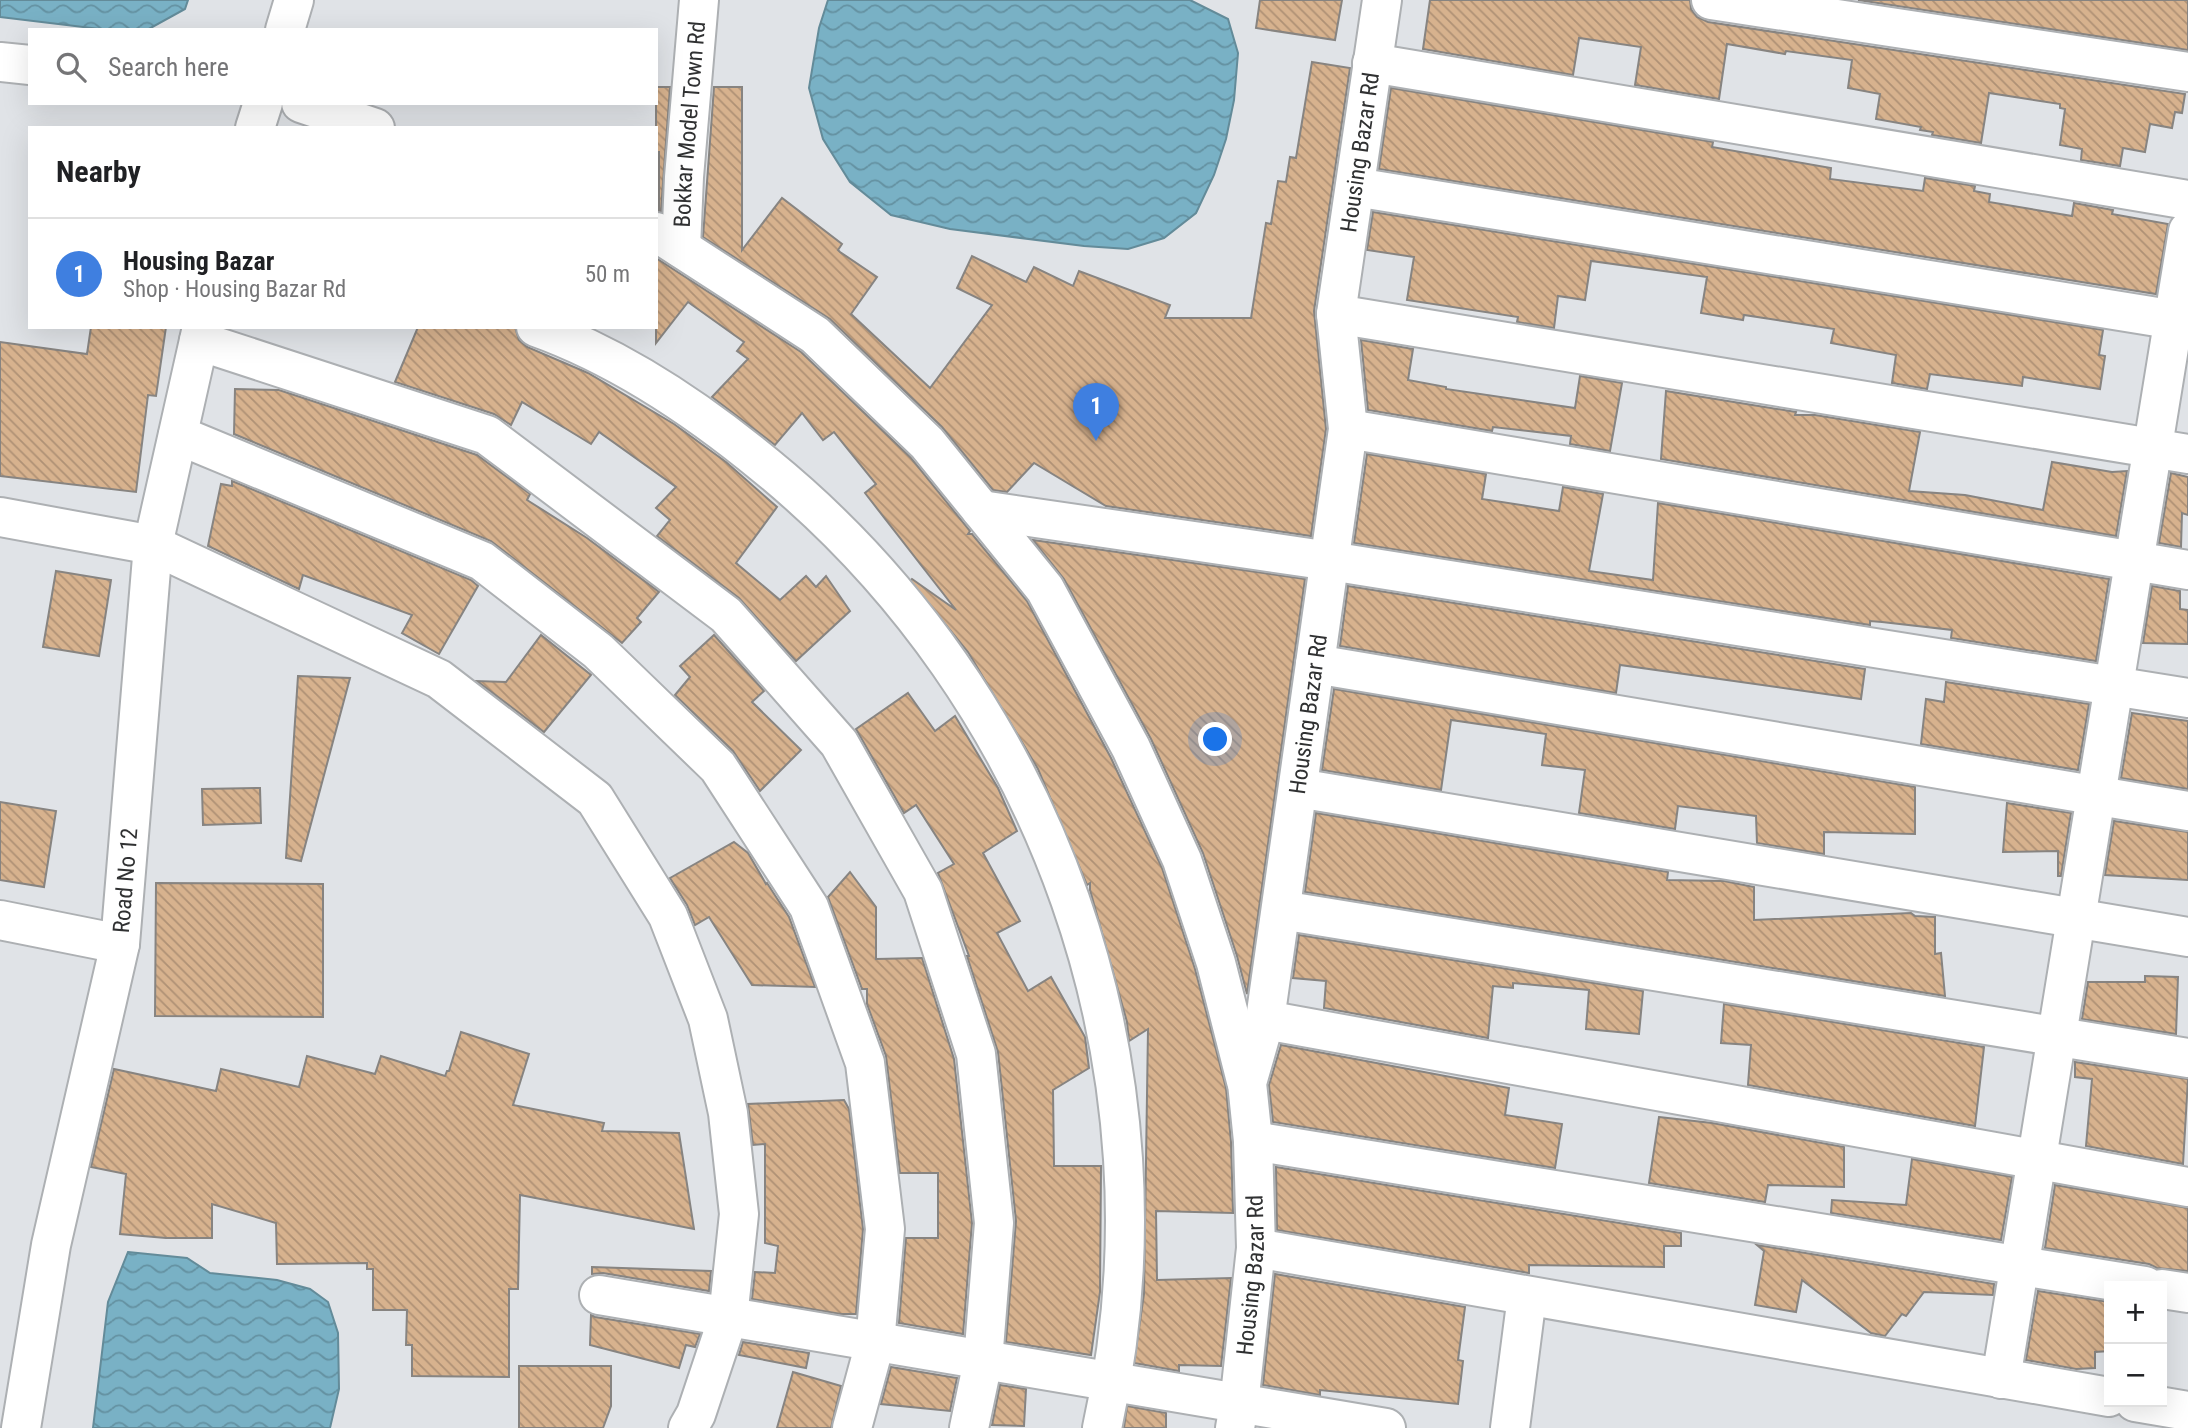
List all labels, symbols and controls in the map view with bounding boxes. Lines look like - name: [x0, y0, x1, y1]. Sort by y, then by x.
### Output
- street label: Bokkar Model Town Rd: [668, 20, 711, 228]
- search box: [28, 28, 658, 105]
- icon: search: [52, 48, 90, 86]
- text: Search here: [108, 52, 229, 82]
- street label: Housing Bazar Rd: [1335, 71, 1385, 234]
- text: Nearby: [56, 154, 141, 189]
- text: Housing Bazar: [123, 246, 274, 276]
- text: 1: [73, 261, 85, 288]
- text: 50 m: [585, 261, 630, 288]
- text: Shop · Housing Bazar Rd: [123, 276, 346, 303]
- pin: 1: [1073, 383, 1119, 441]
- street label: Housing Bazar Rd: [1283, 632, 1333, 796]
- your location: [1198, 722, 1232, 756]
- street label: Road No 12: [107, 827, 143, 934]
- street label: Housing Bazar Rd: [1231, 1194, 1270, 1357]
- map controls: [2104, 1281, 2167, 1407]
- button: +: [2104, 1281, 2167, 1344]
- button: −: [2104, 1344, 2167, 1407]

